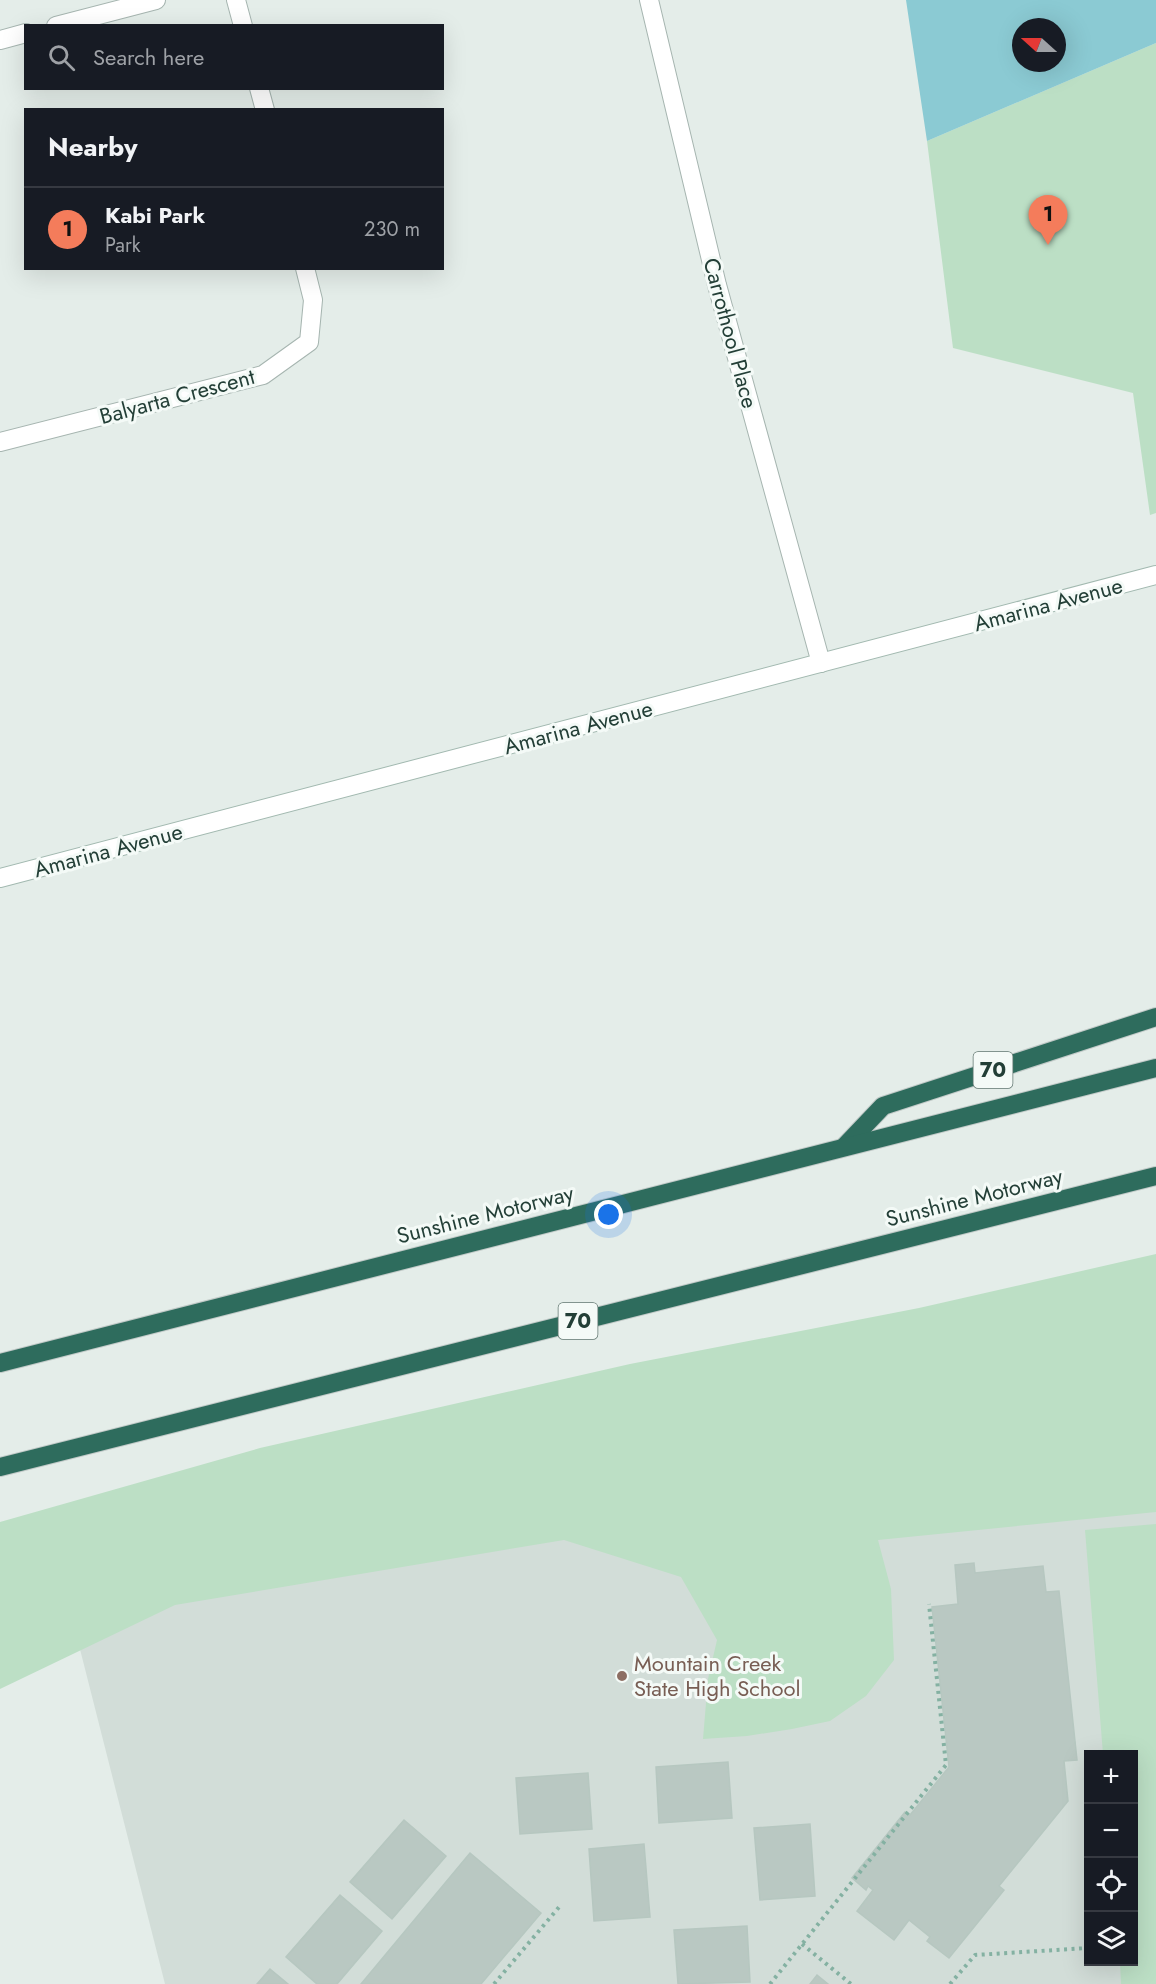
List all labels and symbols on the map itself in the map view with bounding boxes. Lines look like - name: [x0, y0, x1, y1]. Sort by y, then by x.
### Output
- north arrow: [1012, 18, 1066, 72]
- pin: 1: [1028, 196, 1068, 245]
- street label: Carrothool Place: [696, 254, 766, 412]
- street label: Balyarta Crescent: [96, 360, 259, 432]
- street label: Amarina Avenue: [970, 569, 1126, 639]
- street label: Amarina Avenue: [500, 692, 656, 762]
- street label: Amarina Avenue: [30, 815, 186, 885]
- road number: 70: [974, 1052, 1012, 1088]
- street label: Sunshine Motorway: [882, 1159, 1066, 1234]
- street label: Sunshine Motorway: [393, 1176, 577, 1251]
- your location: [594, 1200, 623, 1229]
- road number: 70: [558, 1303, 598, 1339]
- place label: Mountain Creek State High School: [634, 1647, 800, 1704]
- marker: Mountain Creek State High School: [615, 1669, 629, 1683]

